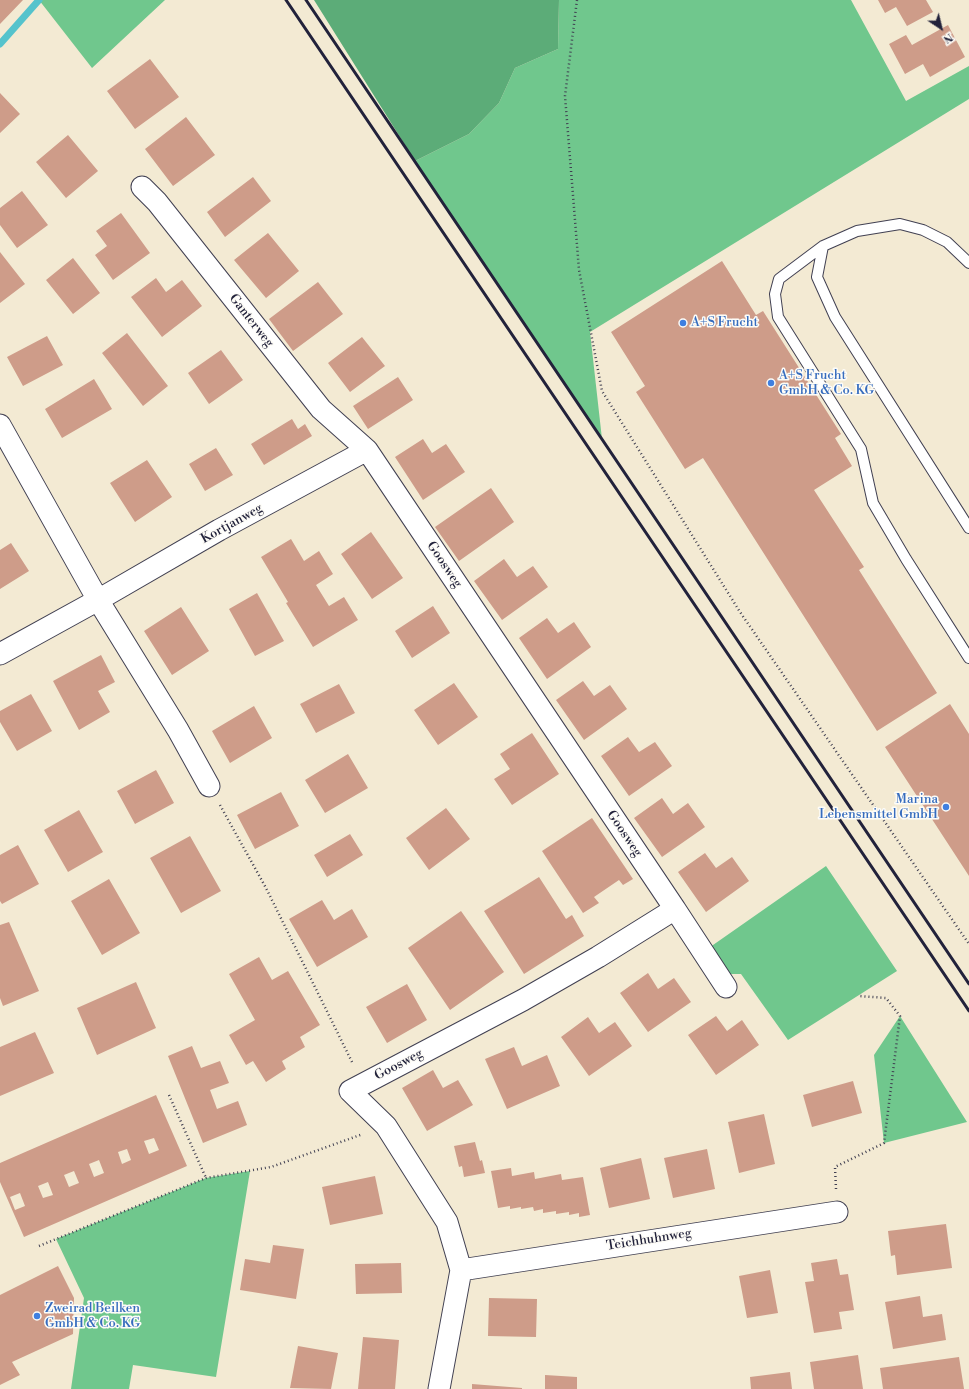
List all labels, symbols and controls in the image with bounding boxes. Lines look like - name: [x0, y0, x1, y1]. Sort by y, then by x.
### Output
- north arrow: [921, 8, 961, 48]
- text: N: [940, 30, 955, 46]
- street label: Ganterweg: [225, 291, 277, 351]
- place label: A+S Frucht: [691, 315, 758, 331]
- marker: A+S Frucht: [678, 318, 688, 328]
- place label: A+S Frucht GmbH & Co. KG: [779, 368, 874, 399]
- marker: A+S Frucht GmbH & Co. KG: [766, 378, 776, 388]
- street label: Kortjanweg: [198, 501, 266, 547]
- street label: Goosweg: [423, 539, 465, 591]
- place label: Marina Lebensmittel GmbH: [819, 792, 938, 823]
- marker: Marina Lebensmittel GmbH: [941, 802, 951, 812]
- street label: Goosweg: [603, 808, 645, 860]
- street label: Goosweg: [372, 1046, 426, 1084]
- street label: Teichhuhnweg: [605, 1226, 693, 1254]
- place label: Zweirad Beilken GmbH & Co. KG: [45, 1301, 140, 1332]
- marker: Zweirad Beilken GmbH & Co. KG: [32, 1311, 42, 1321]

